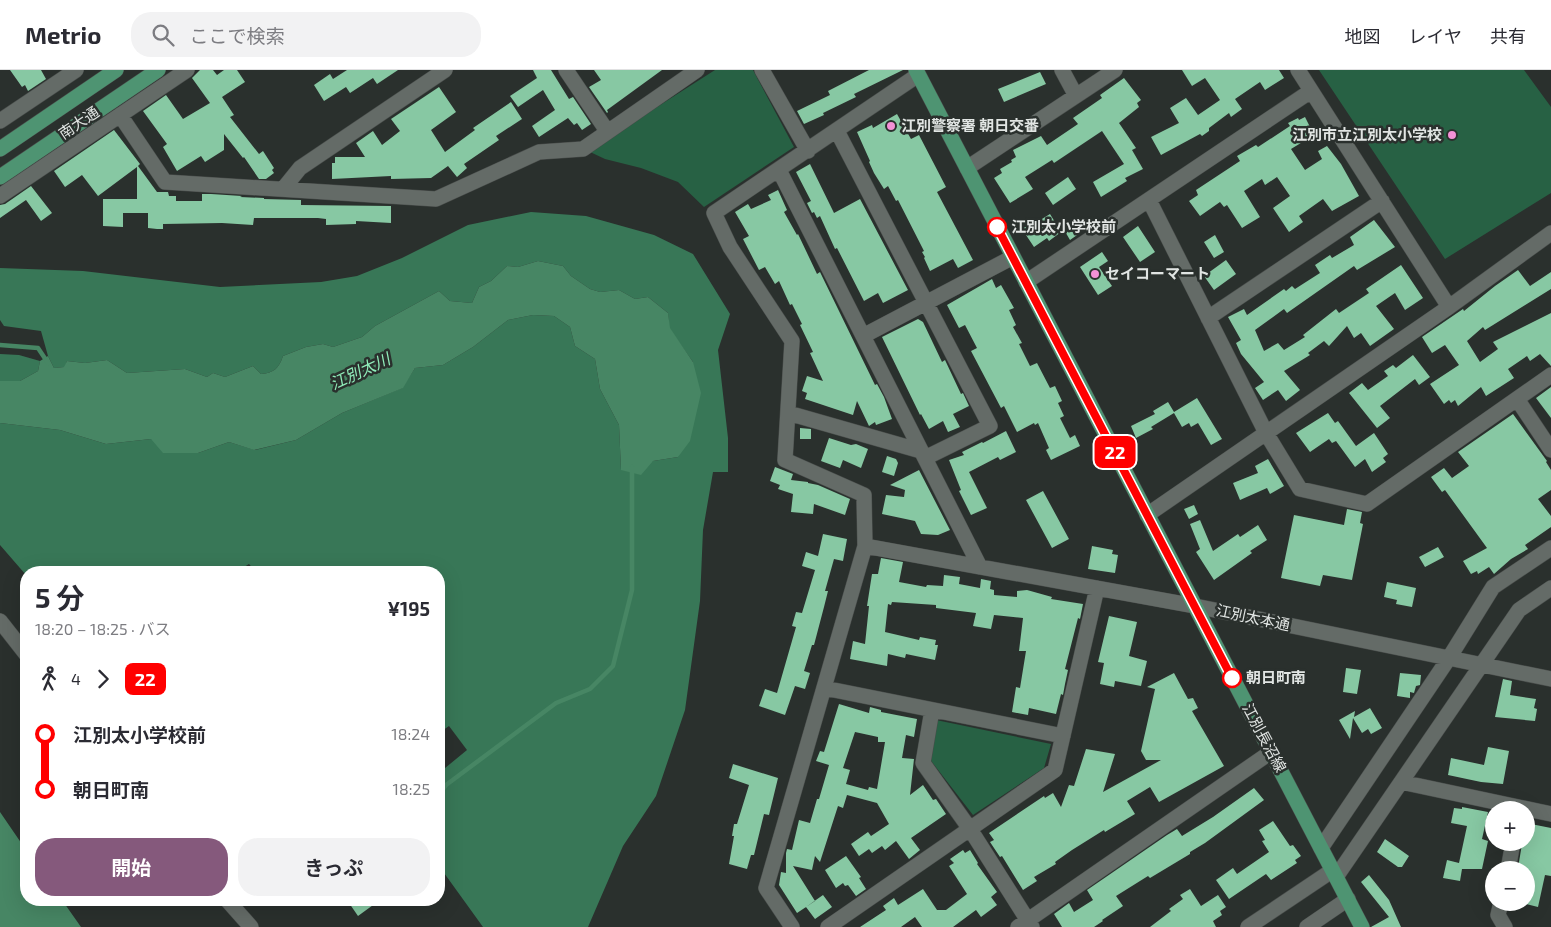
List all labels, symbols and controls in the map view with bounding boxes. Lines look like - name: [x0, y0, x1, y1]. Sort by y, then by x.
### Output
- search box: [131, 12, 481, 57]
- text: Metrio: [25, 20, 101, 49]
- icon: search: [149, 21, 177, 49]
- text: ここで検索: [189, 24, 284, 47]
- text: 地図: [1345, 25, 1381, 47]
- text: レイヤ: [1409, 25, 1462, 47]
- text: 共有: [1490, 25, 1526, 47]
- street label: 南大通: [55, 102, 102, 142]
- place label: 江別警察署 朝日交番: [901, 116, 1039, 134]
- marker: 江別警察署 朝日交番: [885, 120, 897, 132]
- place label: 江別市立江別太小学校: [1292, 125, 1442, 143]
- marker: 江別市立江別太小学校: [1446, 129, 1458, 141]
- marker: 江別太小学校前: [987, 217, 1007, 237]
- place label: 江別太小学校前: [1011, 217, 1116, 235]
- place label: セイコーマート: [1105, 264, 1210, 282]
- marker: セイコーマート: [1089, 268, 1101, 280]
- water label: 江別太川: [327, 348, 395, 393]
- line badge: 22: [1092, 436, 1138, 468]
- text: 22: [1105, 441, 1125, 463]
- text: 5 分: [35, 580, 85, 614]
- text: ¥195: [387, 597, 430, 620]
- street label: 江別太本通: [1215, 600, 1292, 634]
- text: 18:20 – 18:25 · バス: [35, 619, 170, 638]
- icon: walk: [35, 665, 63, 693]
- icon: forward: [89, 665, 117, 693]
- text: 22: [135, 668, 156, 690]
- marker: 朝日町南: [1222, 668, 1242, 688]
- place label: 朝日町南: [1246, 668, 1306, 686]
- text: 4: [71, 669, 81, 688]
- street label: 江別長沼線: [1239, 700, 1290, 775]
- text: 江別太小学校前: [73, 723, 206, 746]
- text: 18:24: [391, 724, 430, 743]
- text: 朝日町南: [73, 778, 149, 801]
- text: 18:25: [393, 779, 430, 798]
- map controls: [1485, 801, 1535, 911]
- button: +: [1485, 801, 1535, 851]
- button: 開始: [35, 838, 228, 896]
- button: きっぷ: [238, 838, 430, 896]
- button: −: [1485, 861, 1535, 911]

